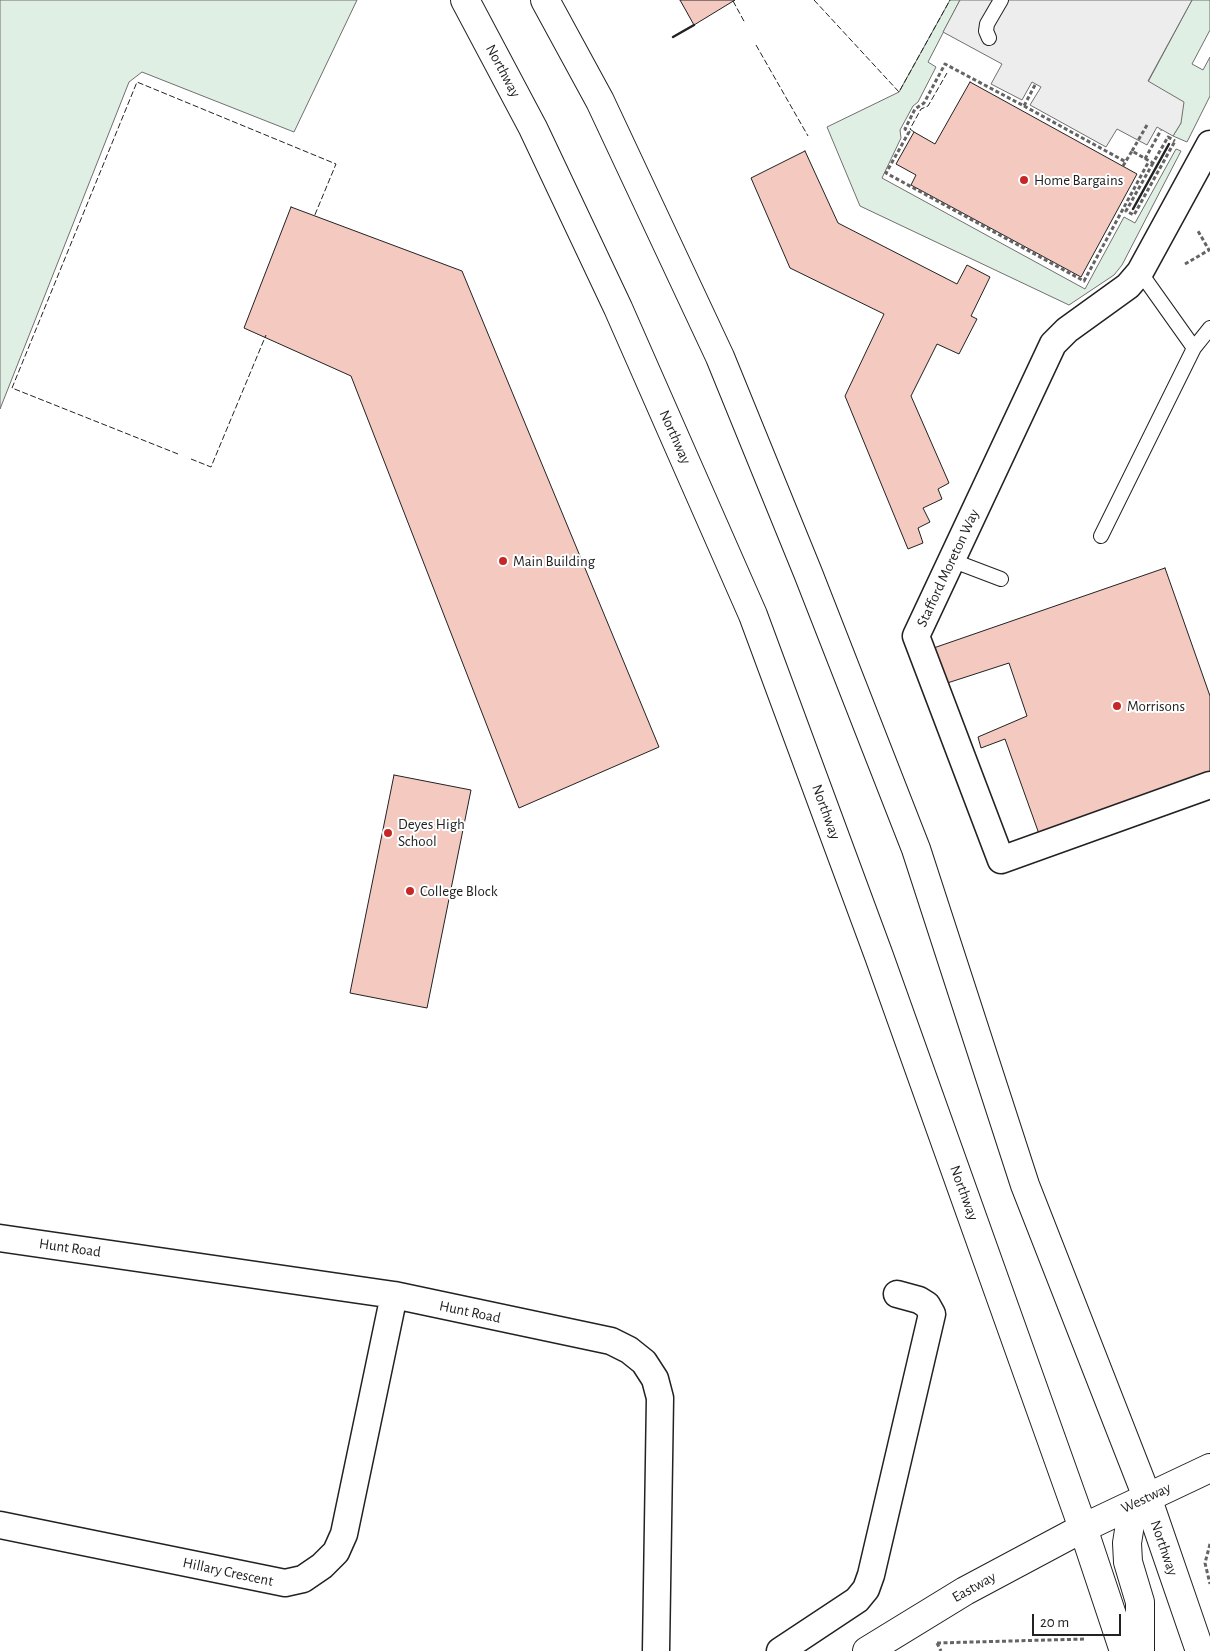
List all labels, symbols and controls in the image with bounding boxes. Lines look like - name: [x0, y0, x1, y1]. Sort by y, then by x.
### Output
- street label: Northway: [482, 41, 524, 101]
- place label: Home Bargains: [1034, 171, 1123, 189]
- marker: Home Bargains: [1018, 174, 1030, 186]
- street label: Northway: [655, 407, 695, 467]
- street label: Stafford Moreton Way: [913, 506, 983, 630]
- place label: Main Building: [513, 552, 595, 570]
- marker: Main Building: [497, 555, 509, 567]
- place label: Morrisons: [1127, 697, 1185, 715]
- marker: Morrisons: [1111, 700, 1123, 712]
- street label: Northway: [808, 782, 844, 842]
- place label: Deyes High School: [398, 815, 465, 850]
- marker: Deyes High School: [382, 827, 394, 839]
- place label: College Block: [420, 882, 497, 900]
- marker: College Block: [404, 885, 416, 897]
- street label: Northway: [946, 1163, 982, 1223]
- street label: Hunt Road: [38, 1235, 102, 1261]
- street label: Hunt Road: [438, 1297, 502, 1327]
- street label: Westway: [1118, 1479, 1174, 1517]
- street label: Northway: [1146, 1518, 1182, 1578]
- street label: Hillary Crescent: [181, 1554, 275, 1590]
- street label: Eastway: [949, 1568, 999, 1606]
- scale bar: [1035, 1604, 1124, 1636]
- text: 20 m: [1040, 1615, 1069, 1630]

